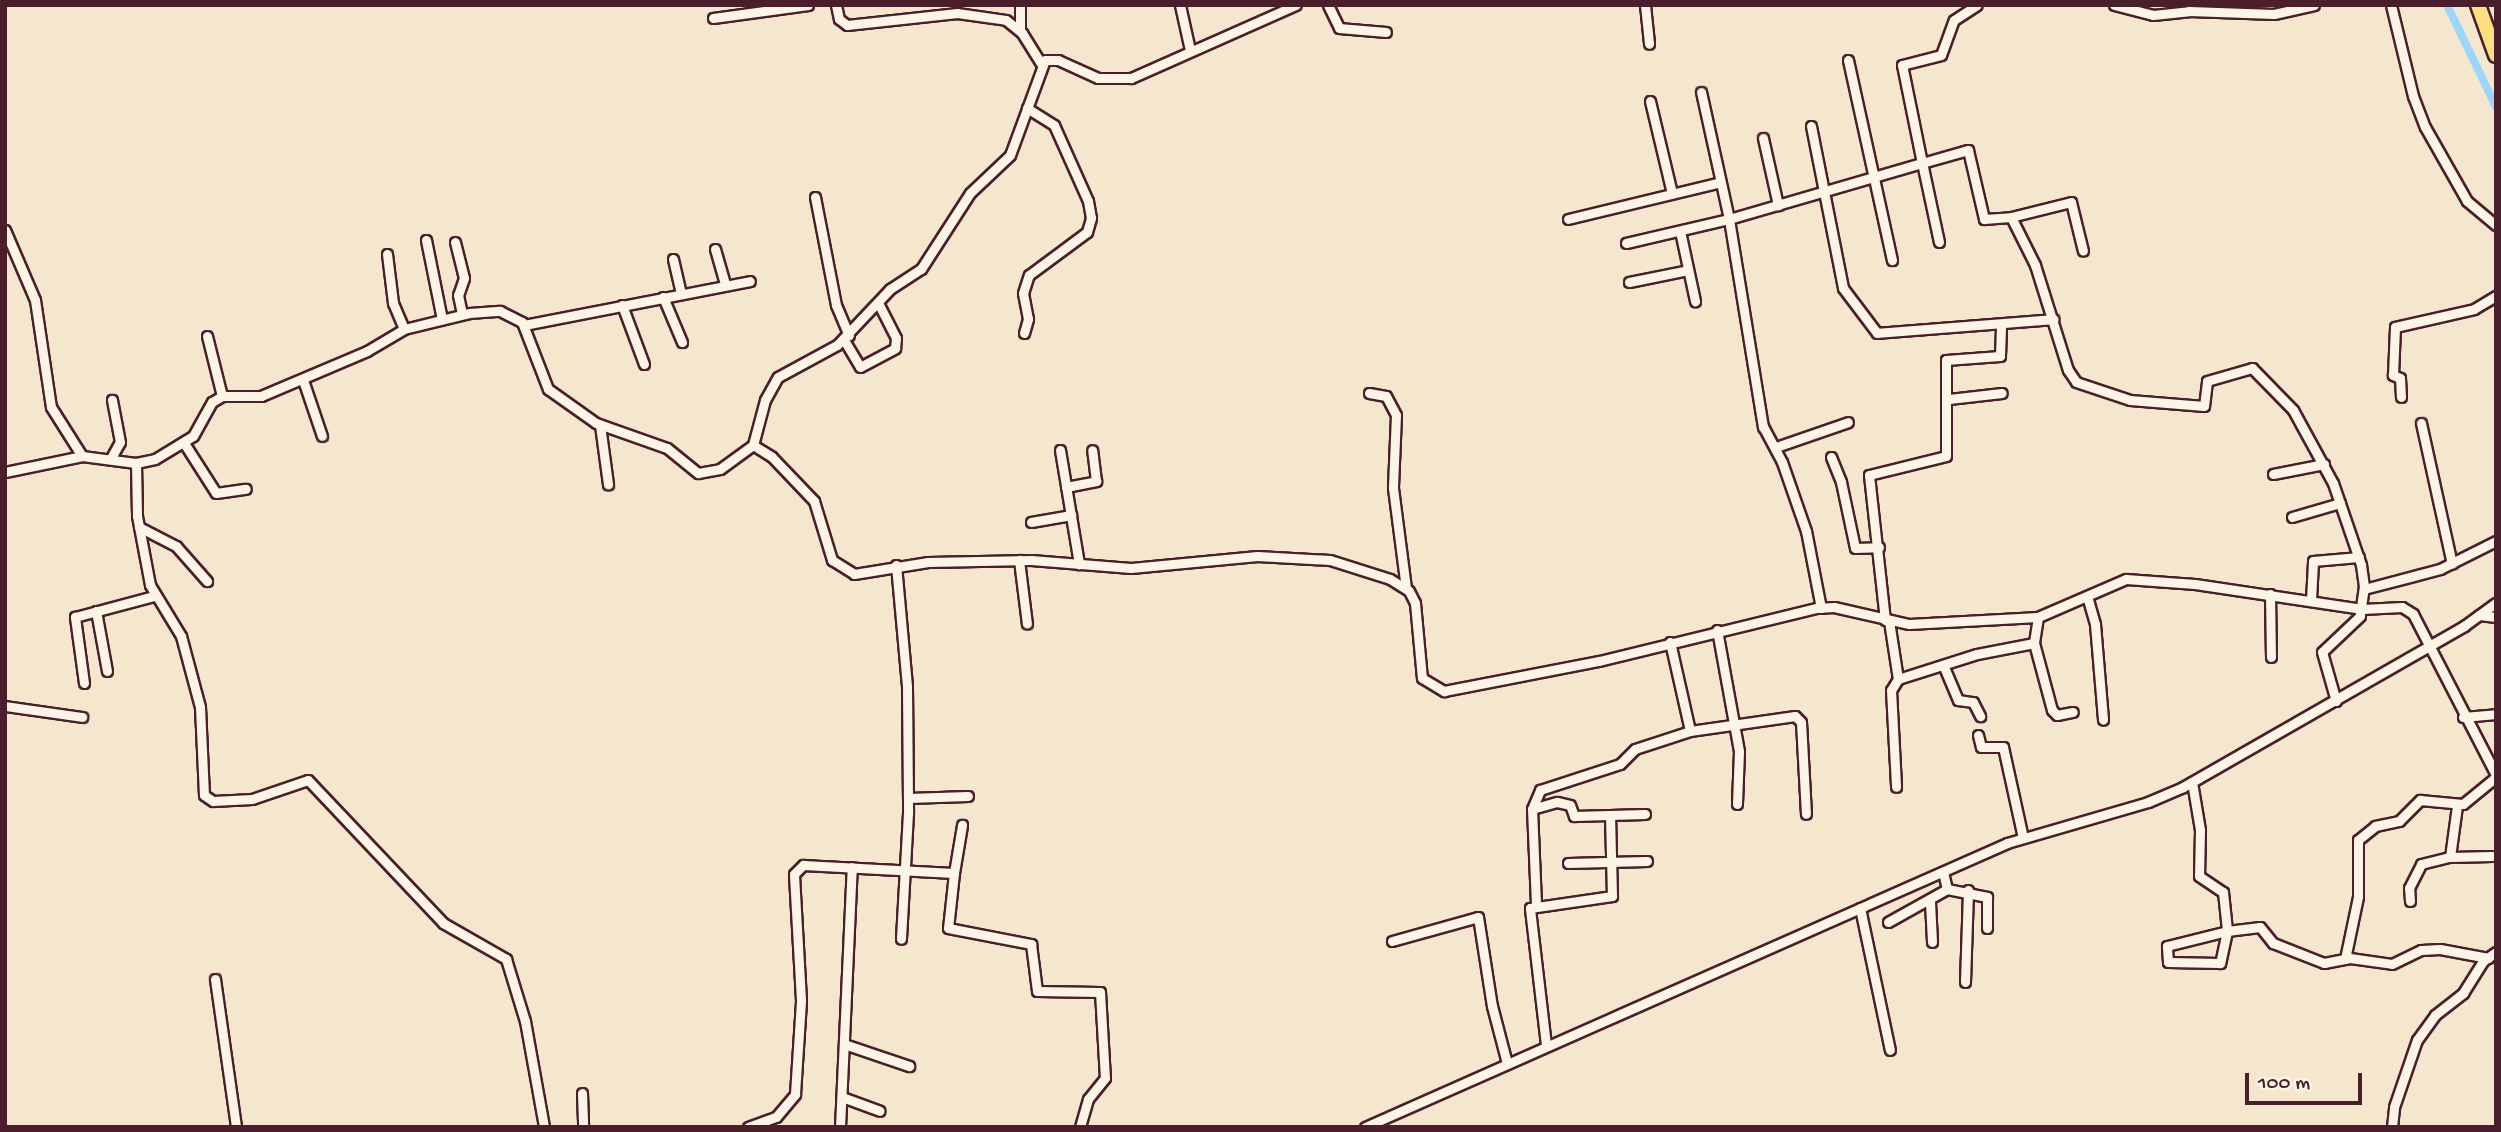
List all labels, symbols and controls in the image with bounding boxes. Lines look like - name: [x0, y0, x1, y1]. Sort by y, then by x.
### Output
- scale bar: [2249, 1058, 2366, 1102]
- text: 100 m: [2258, 1072, 2310, 1097]

